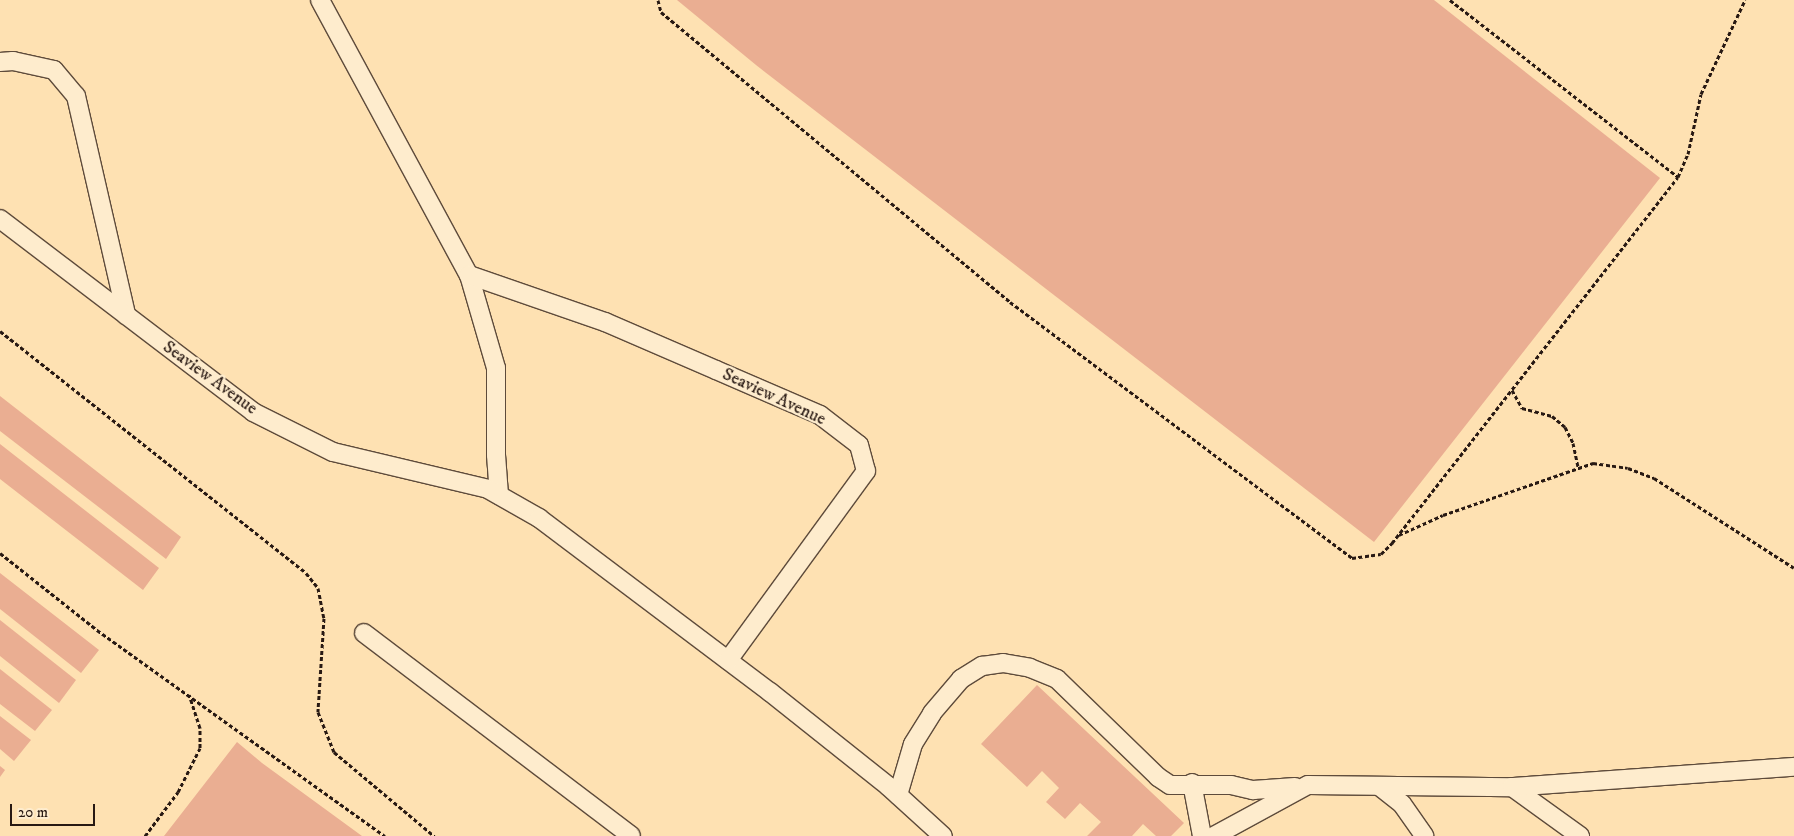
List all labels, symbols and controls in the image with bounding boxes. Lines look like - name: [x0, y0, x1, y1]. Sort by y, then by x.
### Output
- street label: Seaview Avenue: [158, 336, 262, 420]
- street label: Seaview Avenue: [719, 364, 829, 430]
- scale bar: [12, 794, 98, 826]
- text: 20 m: [18, 803, 48, 822]

